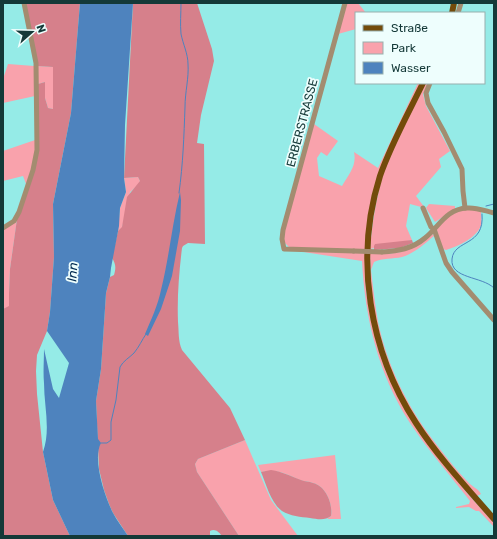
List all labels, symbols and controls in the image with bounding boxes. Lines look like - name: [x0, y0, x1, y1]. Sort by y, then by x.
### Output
- north arrow: [12, 12, 52, 52]
- legend: [355, 12, 485, 84]
- text: Straße: [391, 21, 428, 35]
- text: N: [33, 23, 48, 35]
- text: Park: [391, 41, 417, 55]
- text: Wasser: [391, 61, 431, 75]
- street label: ERBERSTRASSE: [284, 77, 320, 169]
- water label: Inn: [64, 262, 81, 282]

